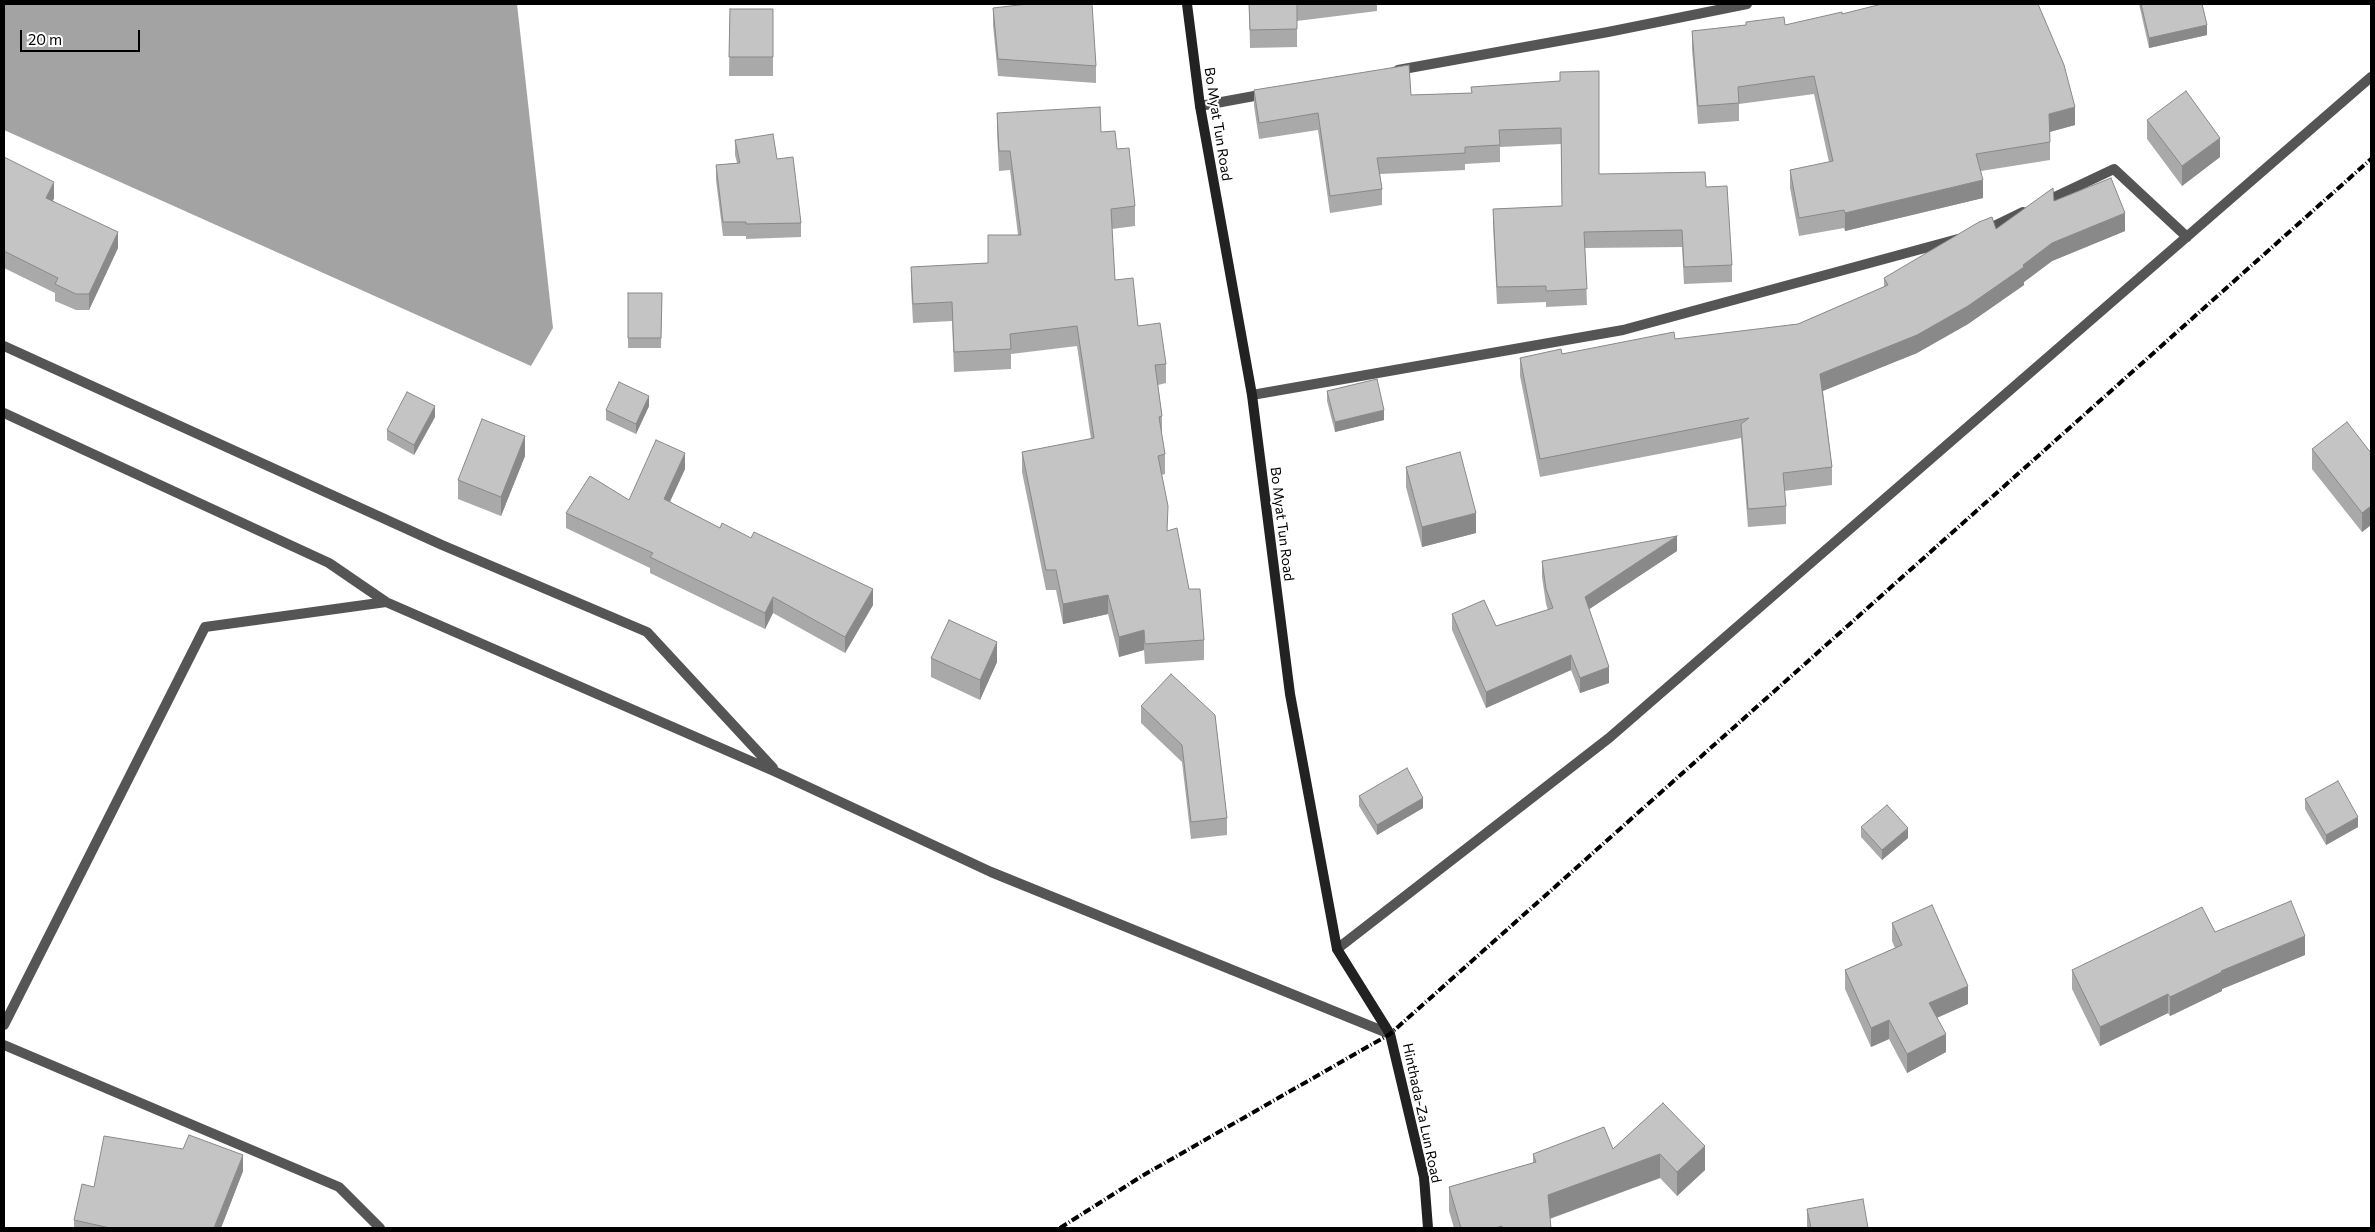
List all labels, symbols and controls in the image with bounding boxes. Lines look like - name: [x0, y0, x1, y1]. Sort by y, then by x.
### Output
- scale bar: [22, 20, 142, 52]
- text: 20 m: [28, 30, 62, 48]
- street label: Bo Myat Tun Road: [1201, 66, 1235, 182]
- street label: Bo Myat Tun Road: [1267, 466, 1297, 582]
- street label: Hinthada-Za Lun Road: [1399, 1042, 1445, 1184]

